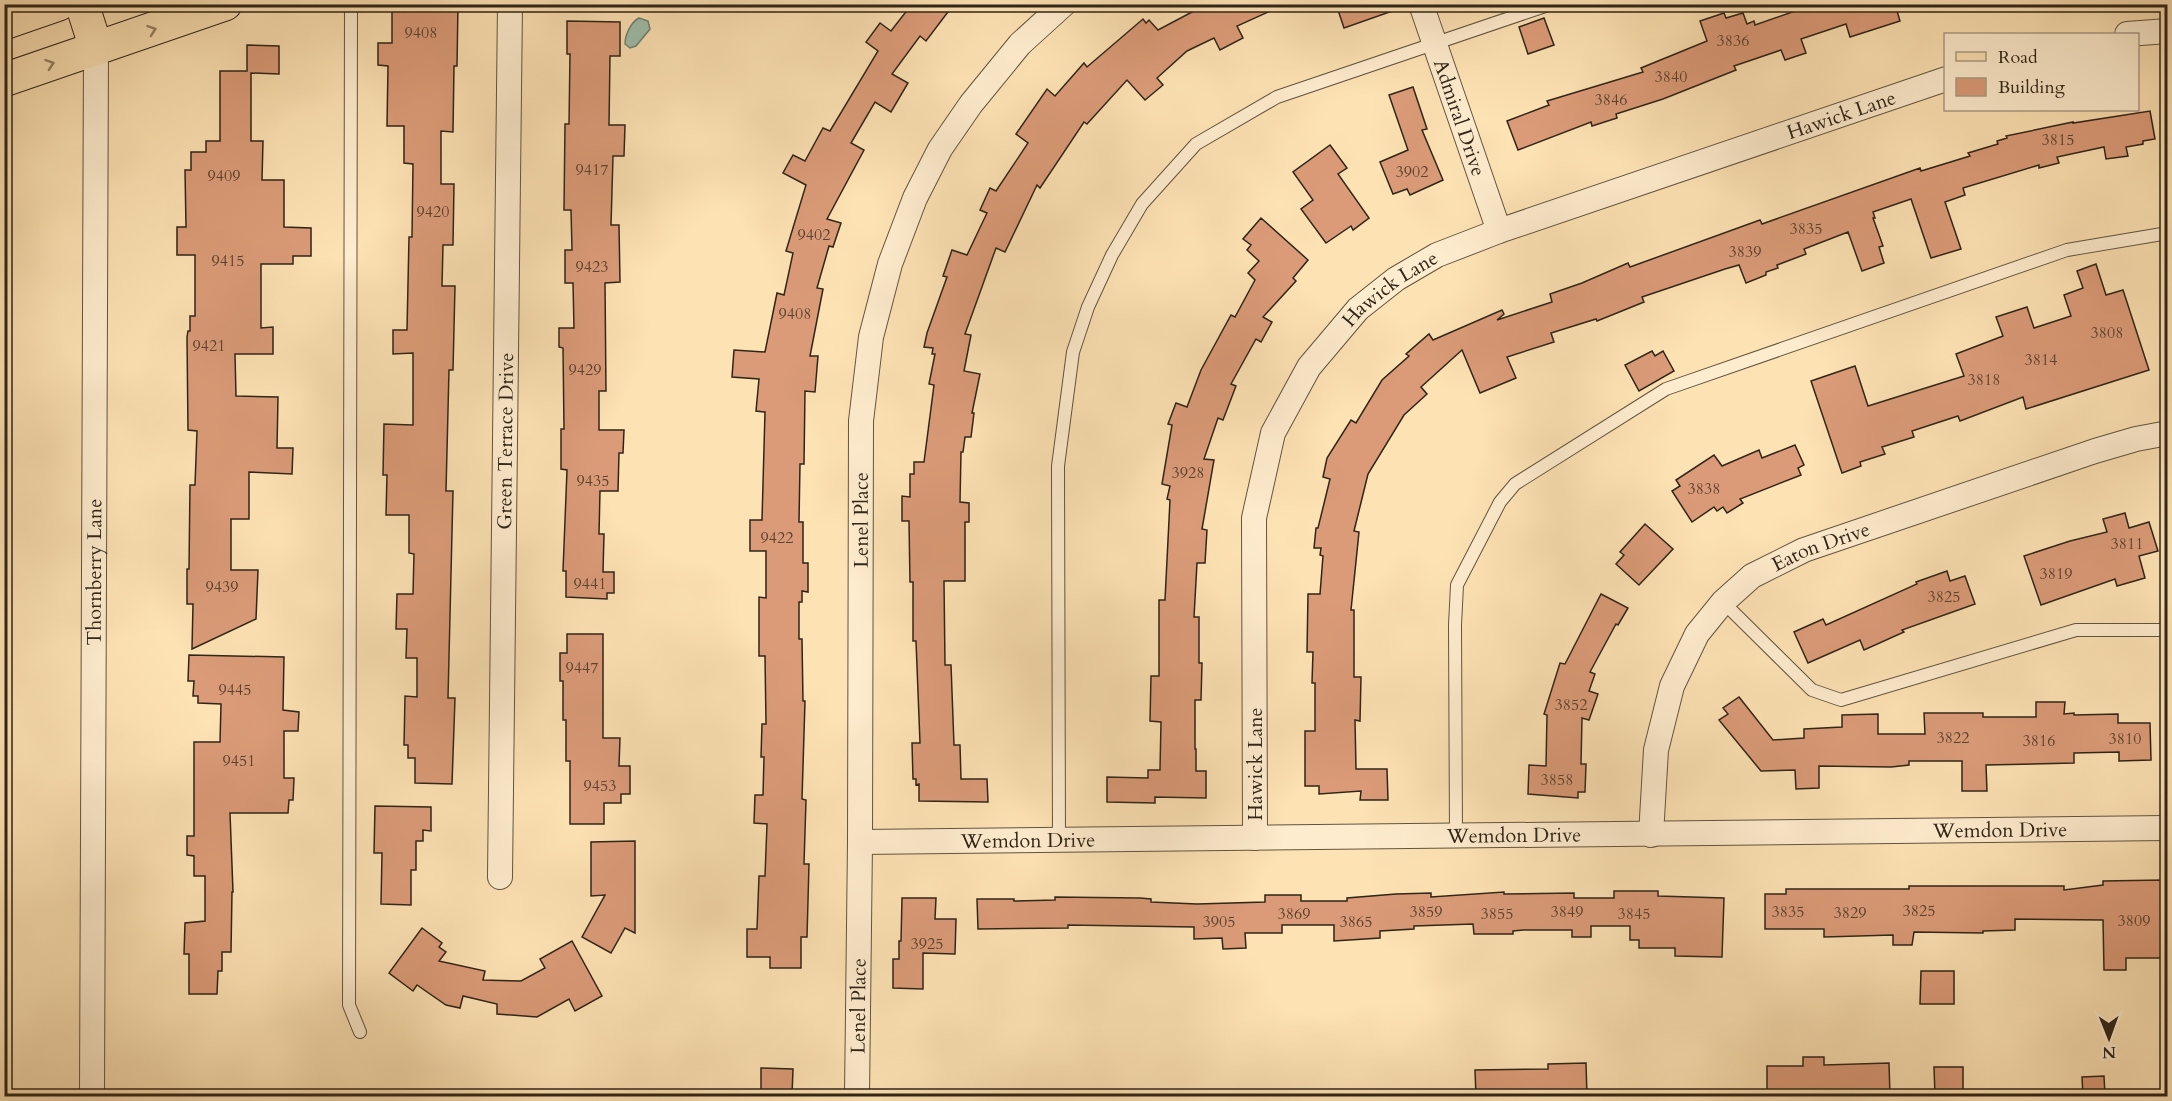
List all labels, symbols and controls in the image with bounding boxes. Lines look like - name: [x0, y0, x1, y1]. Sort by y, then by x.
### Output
- house number: 9408: [405, 22, 437, 44]
- one-way arrow: [146, 24, 157, 37]
- house number: 3836: [1717, 30, 1749, 52]
- legend: [1944, 33, 2139, 111]
- text: Road: [1998, 45, 2038, 70]
- street label: Admiral Drive: [1427, 55, 1492, 180]
- one-way arrow: [45, 59, 55, 72]
- house number: 3840: [1655, 66, 1687, 88]
- text: Building: [1998, 75, 2066, 100]
- street label: Hawick Lane: [1783, 84, 1899, 146]
- house number: 3846: [1595, 89, 1627, 111]
- house number: 3815: [2042, 129, 2074, 151]
- house number: 9417: [576, 159, 608, 181]
- house number: 3902: [1396, 161, 1428, 183]
- house number: 9409: [208, 165, 240, 187]
- house number: 9420: [417, 201, 449, 223]
- house number: 3835: [1790, 218, 1822, 240]
- house number: 9402: [798, 224, 830, 246]
- house number: 3839: [1729, 241, 1761, 263]
- street label: Hawick Lane: [1336, 244, 1443, 333]
- house number: 9415: [212, 250, 244, 272]
- house number: 9423: [576, 256, 608, 278]
- house number: 9408: [779, 303, 811, 325]
- house number: 3808: [2091, 322, 2123, 344]
- house number: 9421: [193, 335, 225, 357]
- house number: 3814: [2025, 349, 2057, 371]
- street label: Green Terrace Drive: [491, 352, 520, 530]
- house number: 9429: [569, 359, 601, 381]
- house number: 3818: [1968, 369, 2000, 391]
- house number: 3928: [1172, 462, 1204, 484]
- house number: 9435: [577, 470, 609, 492]
- street label: Lenel Place: [848, 472, 875, 568]
- house number: 3838: [1688, 478, 1720, 500]
- street label: Thornberry Lane: [81, 499, 108, 645]
- street label: Eaton Drive: [1767, 516, 1873, 578]
- house number: 9422: [761, 527, 793, 549]
- house number: 3811: [2111, 533, 2143, 555]
- house number: 3819: [2040, 563, 2072, 585]
- house number: 9441: [574, 573, 606, 595]
- house number: 9439: [206, 576, 238, 598]
- house number: 3825: [1928, 586, 1960, 608]
- house number: 9447: [566, 657, 598, 679]
- house number: 9445: [219, 679, 251, 701]
- house number: 3852: [1555, 694, 1587, 716]
- street label: Hawick Lane: [1242, 707, 1269, 821]
- house number: 3822: [1937, 727, 1969, 749]
- house number: 3810: [2109, 728, 2141, 750]
- house number: 3816: [2023, 730, 2055, 752]
- house number: 9451: [223, 750, 255, 772]
- house number: 3858: [1541, 769, 1573, 791]
- house number: 9453: [584, 775, 616, 797]
- street label: Wemdon Drive: [1931, 816, 2067, 845]
- street label: Wemdon Drive: [1445, 821, 1581, 850]
- street label: Wemdon Drive: [959, 826, 1095, 855]
- house number: 3825: [1903, 900, 1935, 922]
- house number: 3859: [1410, 901, 1442, 923]
- house number: 3849: [1551, 901, 1583, 923]
- house number: 3835: [1772, 901, 1804, 923]
- house number: 3829: [1834, 902, 1866, 924]
- house number: 3869: [1278, 903, 1310, 925]
- house number: 3855: [1481, 903, 1513, 925]
- house number: 3845: [1618, 903, 1650, 925]
- house number: 3809: [2118, 910, 2150, 932]
- house number: 3905: [1203, 911, 1235, 933]
- house number: 3865: [1340, 911, 1372, 933]
- house number: 3925: [911, 933, 943, 955]
- street label: Lenel Place: [844, 958, 873, 1054]
- north arrow: [2079, 1008, 2139, 1068]
- text: N: [2102, 1041, 2116, 1063]

